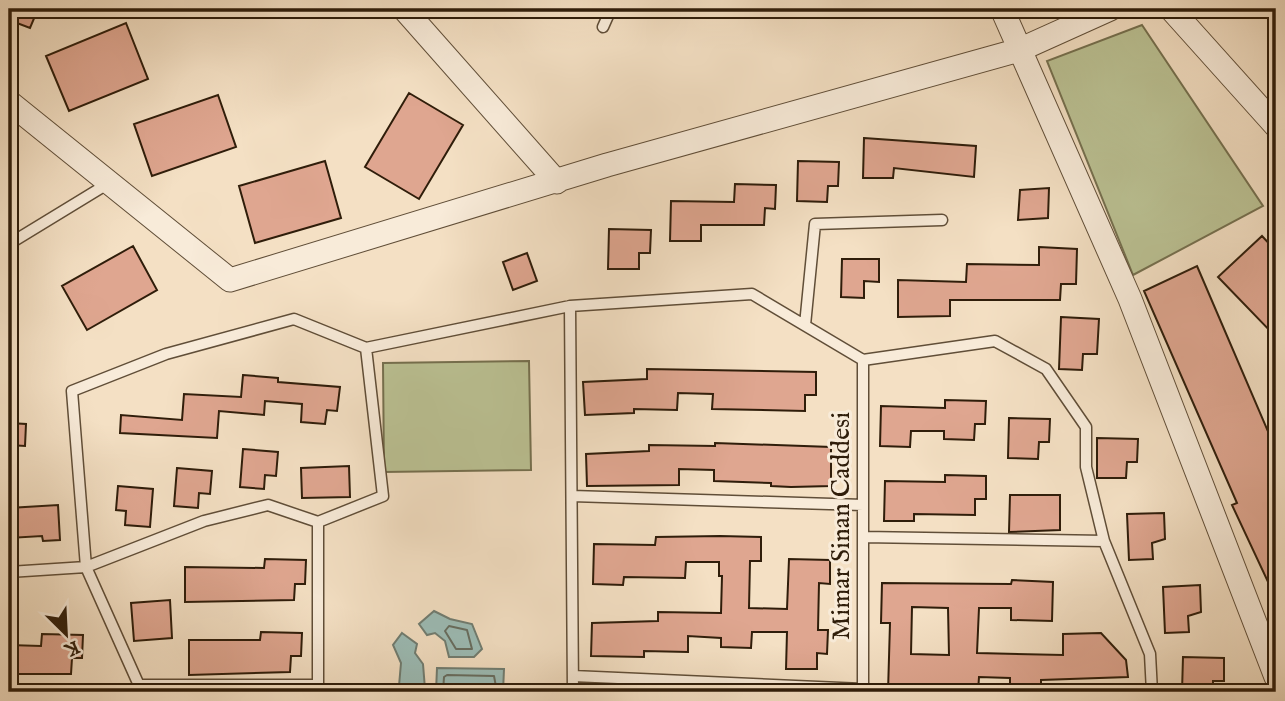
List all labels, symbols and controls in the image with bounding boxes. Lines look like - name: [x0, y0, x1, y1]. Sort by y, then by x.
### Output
- street label: Mimar Sinan Caddesi: [825, 412, 858, 640]
- north arrow: [32, 600, 102, 670]
- text: K: [60, 634, 83, 662]

